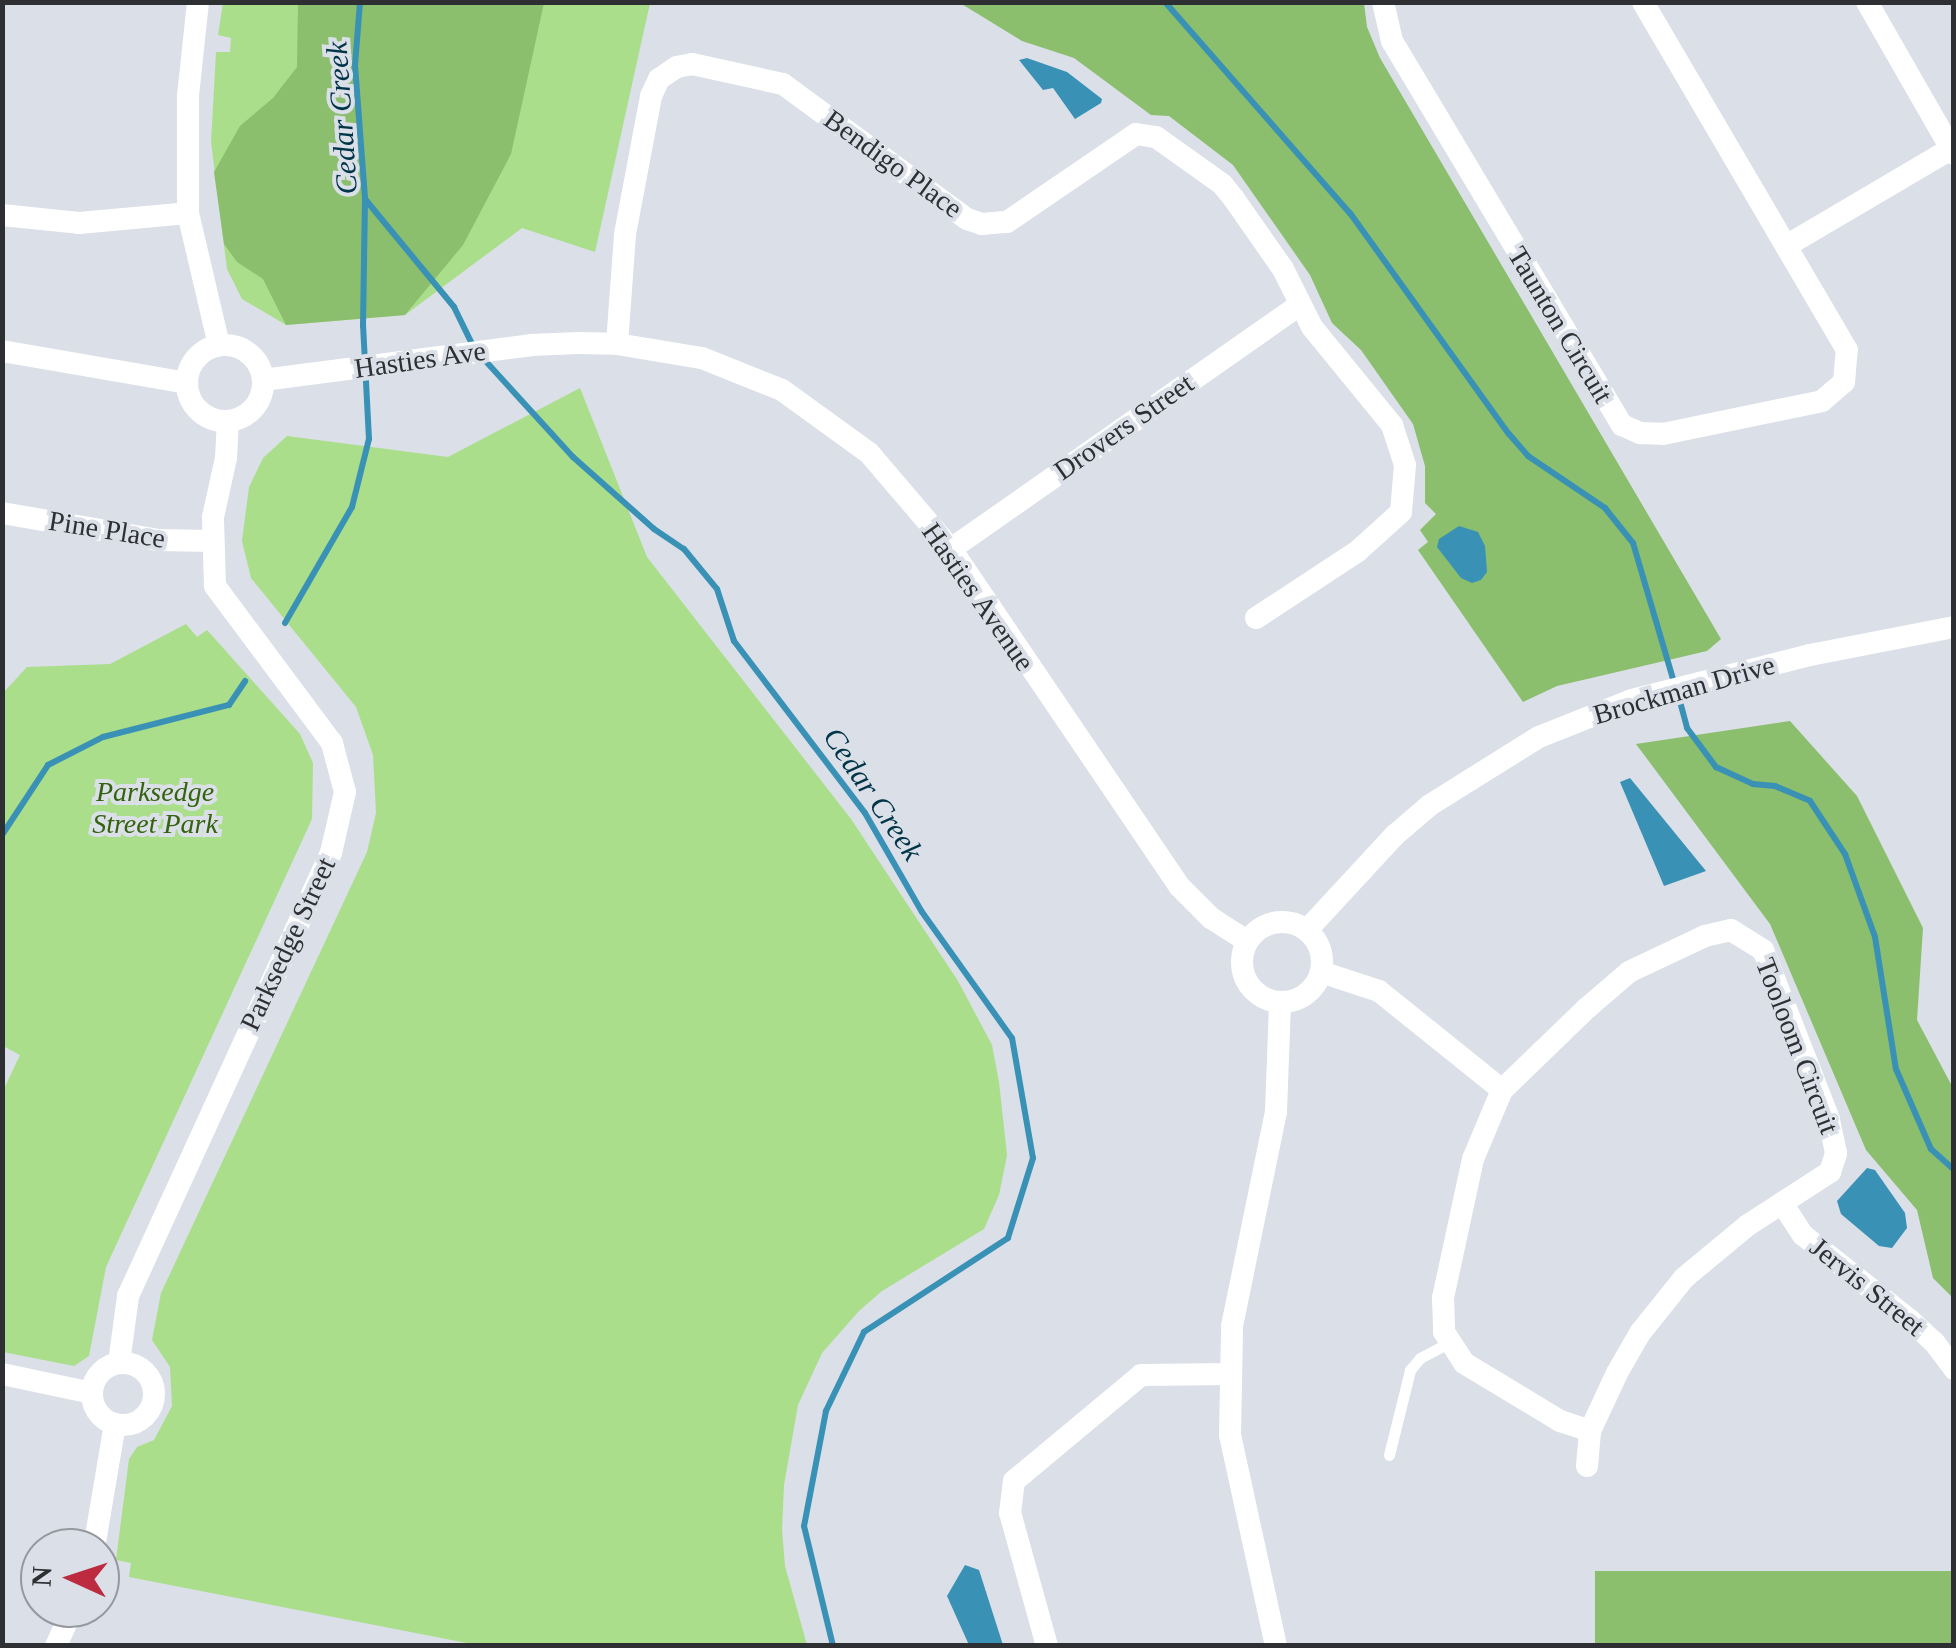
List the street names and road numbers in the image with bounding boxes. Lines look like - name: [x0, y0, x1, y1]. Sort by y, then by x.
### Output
- street label: Bendigo Place: [817, 103, 969, 225]
- street label: Taunton Circuit: [1500, 241, 1620, 409]
- street label: Hasties Ave: [351, 334, 489, 386]
- street label: Drovers Street: [1048, 367, 1200, 487]
- street label: Pine Place: [46, 504, 168, 556]
- street label: Hasties Avenue: [914, 516, 1042, 678]
- street label: Brockman Drive: [1589, 648, 1779, 732]
- street label: Parksedge Street: [233, 852, 343, 1036]
- street label: Tooloom Circuit: [1748, 953, 1846, 1139]
- street label: Jervis Street: [1803, 1231, 1931, 1343]

